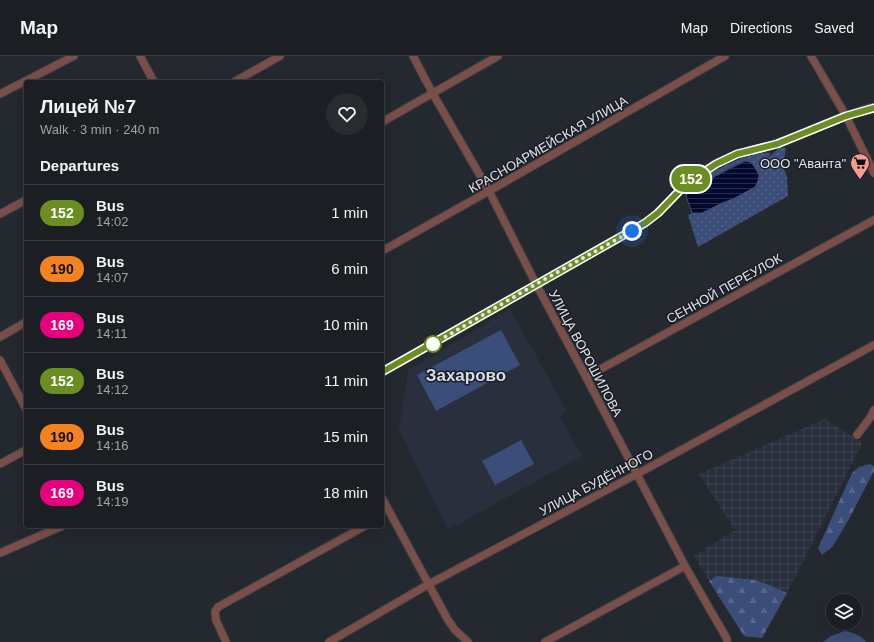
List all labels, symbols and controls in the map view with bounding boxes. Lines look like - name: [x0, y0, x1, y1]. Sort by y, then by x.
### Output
- text: Map: [20, 17, 58, 38]
- text: Map: [681, 20, 708, 36]
- text: Directions: [730, 20, 792, 36]
- text: Saved: [814, 20, 854, 36]
- button: heart: [326, 93, 368, 135]
- street label: КРАСНОАРМЕЙСКАЯ УЛИЦА: [466, 93, 631, 196]
- text: Лицей №7: [40, 96, 136, 117]
- text: Walk · 3 min · 240 m: [40, 122, 159, 137]
- supermarket icon: ООО "Аванта": [849, 152, 871, 180]
- place label: ООО "Аванта": [760, 156, 846, 171]
- text: Departures: [40, 157, 119, 174]
- line badge: 152: [668, 166, 714, 192]
- text: 152: [679, 171, 703, 187]
- text: Bus: [96, 197, 124, 214]
- text: 1 min: [331, 204, 368, 221]
- text: 152: [50, 205, 74, 221]
- text: 14:02: [96, 214, 129, 229]
- your location: [622, 221, 642, 241]
- street label: СЕННОЙ ПЕРЕУЛОК: [664, 250, 785, 326]
- text: Bus: [96, 253, 124, 270]
- text: 6 min: [331, 260, 368, 277]
- text: 190: [50, 261, 74, 277]
- text: 14:07: [96, 270, 129, 285]
- street label: УЛИЦА ВОРОШИЛОВА: [546, 287, 625, 419]
- text: Bus: [96, 309, 124, 326]
- text: 10 min: [323, 316, 368, 333]
- text: 169: [50, 317, 74, 333]
- text: 14:11: [96, 326, 128, 341]
- unlabelled marker: [424, 335, 442, 353]
- text: Bus: [96, 365, 124, 382]
- district label: Захарово: [426, 366, 506, 385]
- text: 11 min: [324, 372, 368, 389]
- text: 152: [50, 373, 74, 389]
- text: 14:12: [96, 382, 129, 397]
- text: Bus: [96, 421, 124, 438]
- text: 15 min: [323, 428, 368, 445]
- text: 190: [50, 429, 74, 445]
- text: 14:16: [96, 438, 129, 453]
- street label: УЛИЦА БУДЁННОГО: [537, 446, 656, 519]
- text: Bus: [96, 477, 124, 494]
- text: 18 min: [323, 484, 368, 501]
- text: 169: [50, 485, 74, 501]
- text: 14:19: [96, 494, 129, 509]
- map controls: [826, 594, 862, 630]
- button: layers: [826, 594, 862, 630]

